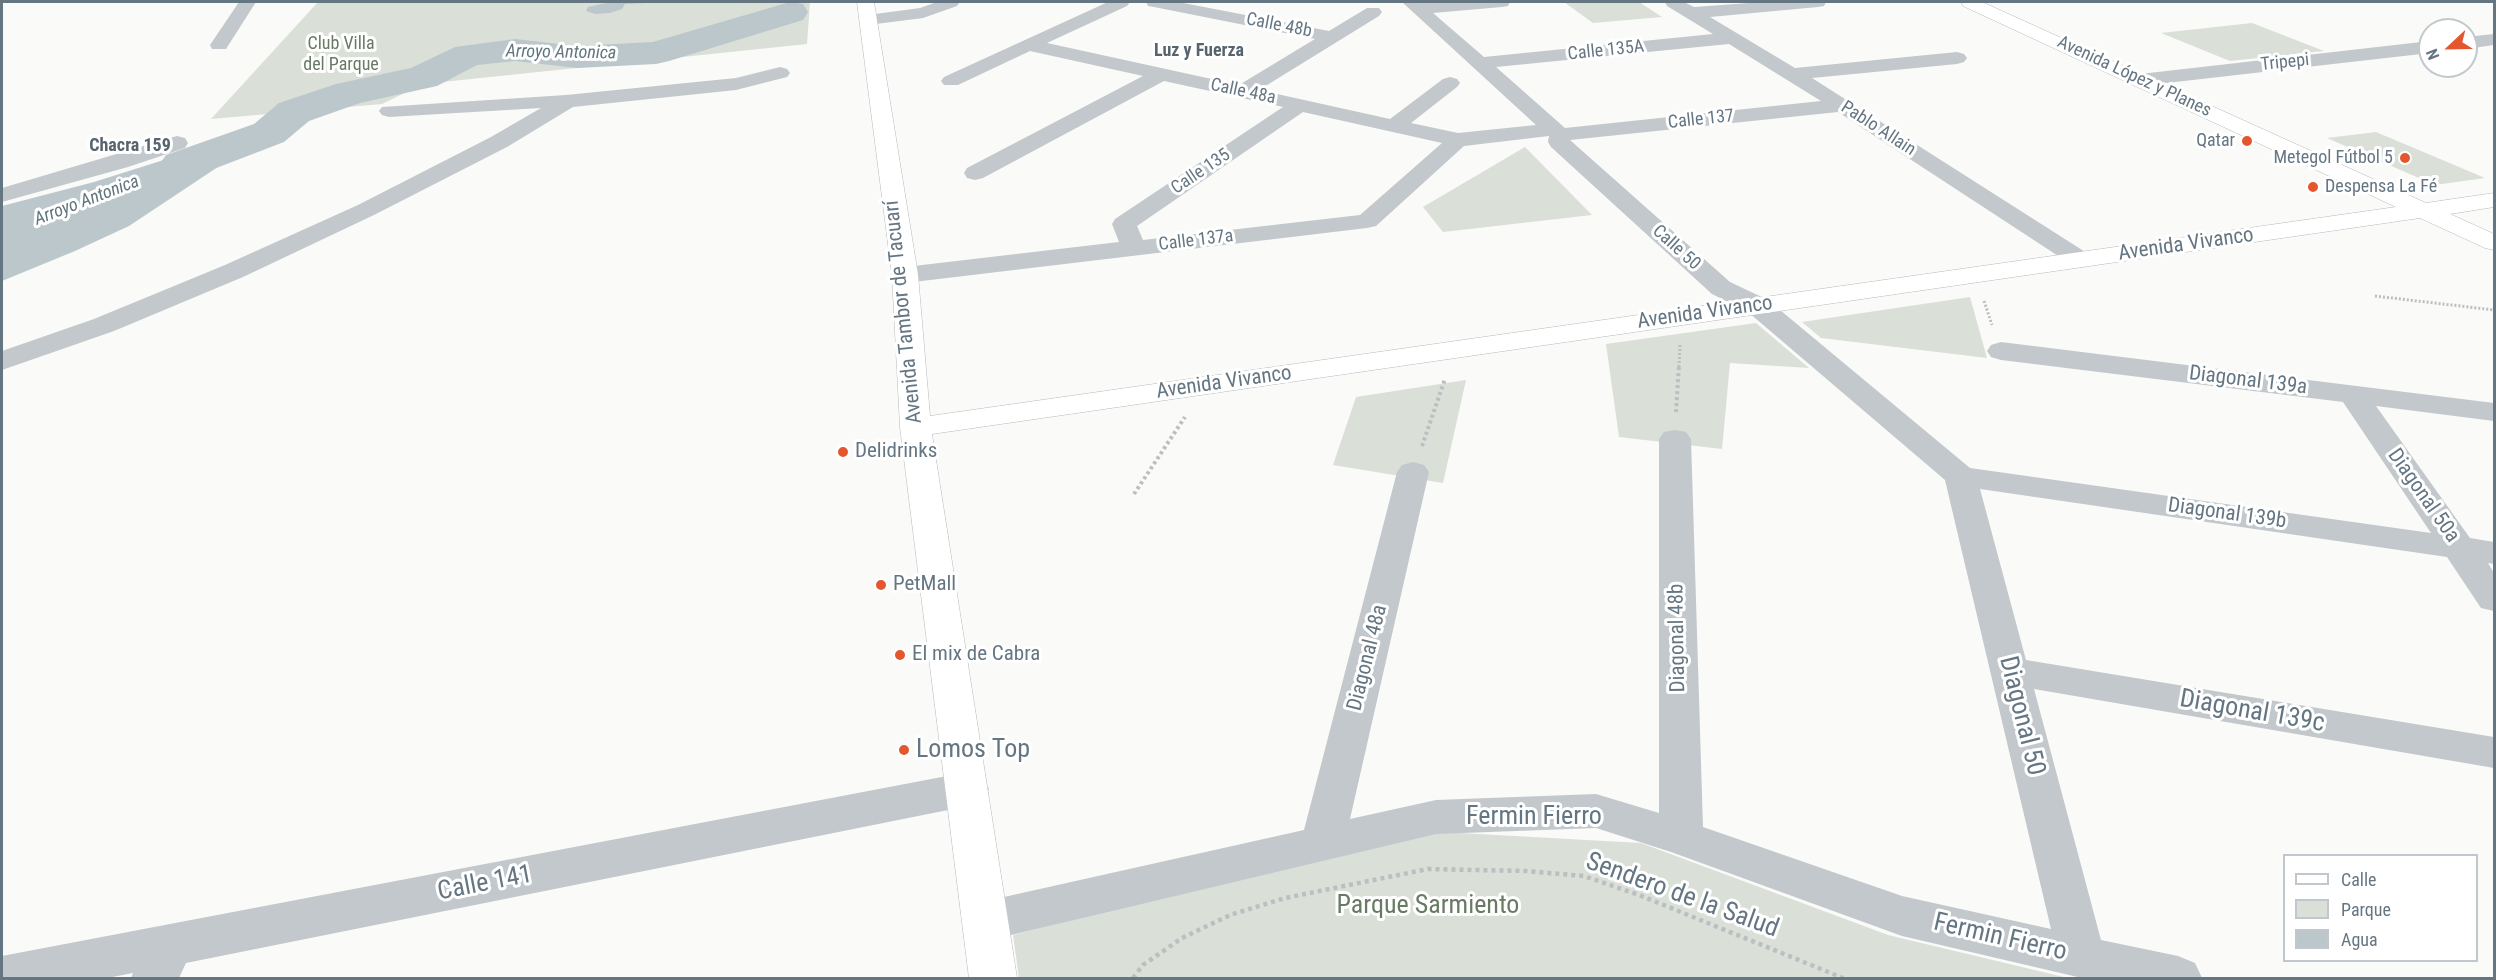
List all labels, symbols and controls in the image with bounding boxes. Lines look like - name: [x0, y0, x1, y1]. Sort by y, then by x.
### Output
- street label: Calle 48b: [1244, 9, 1314, 43]
- north arrow: [2418, 18, 2478, 78]
- street label: Avenida López y Planes: [2054, 32, 2214, 122]
- park label: Club Villa del Parque: [303, 33, 379, 76]
- street label: Calle 135A: [1567, 36, 1645, 66]
- district label: Luz y Fuerza: [1154, 40, 1244, 62]
- water label: Arroyo Antonica: [506, 41, 616, 65]
- text: N: [2422, 46, 2443, 62]
- street label: Tripepi: [2260, 50, 2310, 76]
- street label: Calle 48a: [1208, 75, 1278, 109]
- street label: Pablo Allain: [1837, 97, 1919, 161]
- street label: Calle 137: [1667, 106, 1735, 134]
- place label: Qatar: [2196, 130, 2235, 152]
- marker: Qatar: [2240, 134, 2254, 148]
- district label: Chacra 159: [89, 135, 171, 157]
- street label: Calle 135: [1167, 145, 1235, 199]
- place label: Metegol Fútbol 5: [2273, 147, 2393, 169]
- marker: Metegol Fútbol 5: [2398, 151, 2412, 165]
- water label: Arroyo Antonica: [32, 171, 142, 231]
- place label: Despensa La Fé: [2325, 176, 2437, 198]
- marker: Despensa La Fé: [2306, 180, 2320, 194]
- street label: Avenida Tambor de Tacuarí: [880, 199, 928, 425]
- street label: Calle 50: [1647, 221, 1705, 275]
- street label: Avenida Vivanco: [2117, 223, 2255, 267]
- street label: Calle 137a: [1157, 226, 1235, 256]
- street label: Avenida Vivanco: [1636, 291, 1774, 335]
- street label: Avenida Vivanco: [1155, 361, 1293, 405]
- street label: Diagonal 139a: [2188, 361, 2308, 401]
- place label: Delidrinks: [855, 439, 937, 465]
- street label: Diagonal 50a: [2382, 444, 2464, 548]
- marker: Delidrinks: [836, 445, 850, 459]
- street label: Diagonal 139b: [2166, 493, 2288, 535]
- place label: PetMall: [893, 572, 956, 598]
- marker: PetMall: [874, 578, 888, 592]
- street label: Diagonal 48b: [1664, 583, 1692, 693]
- street label: Diagonal 48a: [1343, 602, 1393, 714]
- place label: El mix de Cabra: [912, 642, 1040, 668]
- marker: El mix de Cabra: [893, 648, 907, 662]
- street label: Diagonal 50: [1991, 653, 2051, 779]
- street label: Diagonal 139c: [2177, 684, 2327, 740]
- place label: Lomos Top: [916, 734, 1030, 766]
- marker: Lomos Top: [897, 743, 911, 757]
- street label: Fermin Fierro: [1466, 801, 1602, 833]
- street label: Sendero de la Salud: [1581, 847, 1783, 945]
- legend: [2283, 854, 2478, 962]
- street label: Calle 141: [435, 860, 535, 908]
- text: Calle: [2341, 869, 2377, 890]
- park label: Parque Sarmiento: [1337, 890, 1519, 922]
- text: Parque: [2341, 899, 2391, 920]
- street label: Fermin Fierro: [1930, 908, 2070, 968]
- text: Agua: [2341, 929, 2378, 950]

